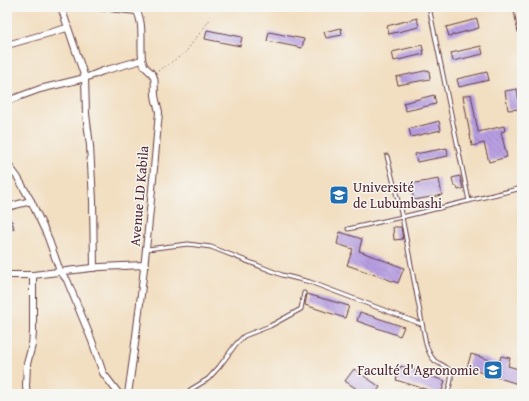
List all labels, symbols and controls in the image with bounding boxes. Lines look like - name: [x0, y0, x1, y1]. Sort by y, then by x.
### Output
- street label: Avenue LD Kabila: [125, 144, 153, 247]
- place label: Université de Lubumbashi: [353, 177, 442, 213]
- school or university icon: Université de Lubumbashi: [328, 184, 350, 206]
- school or university icon: Faculté d'Agronomie: [482, 359, 504, 381]
- place label: Faculté d'Agronomie: [358, 360, 479, 380]

